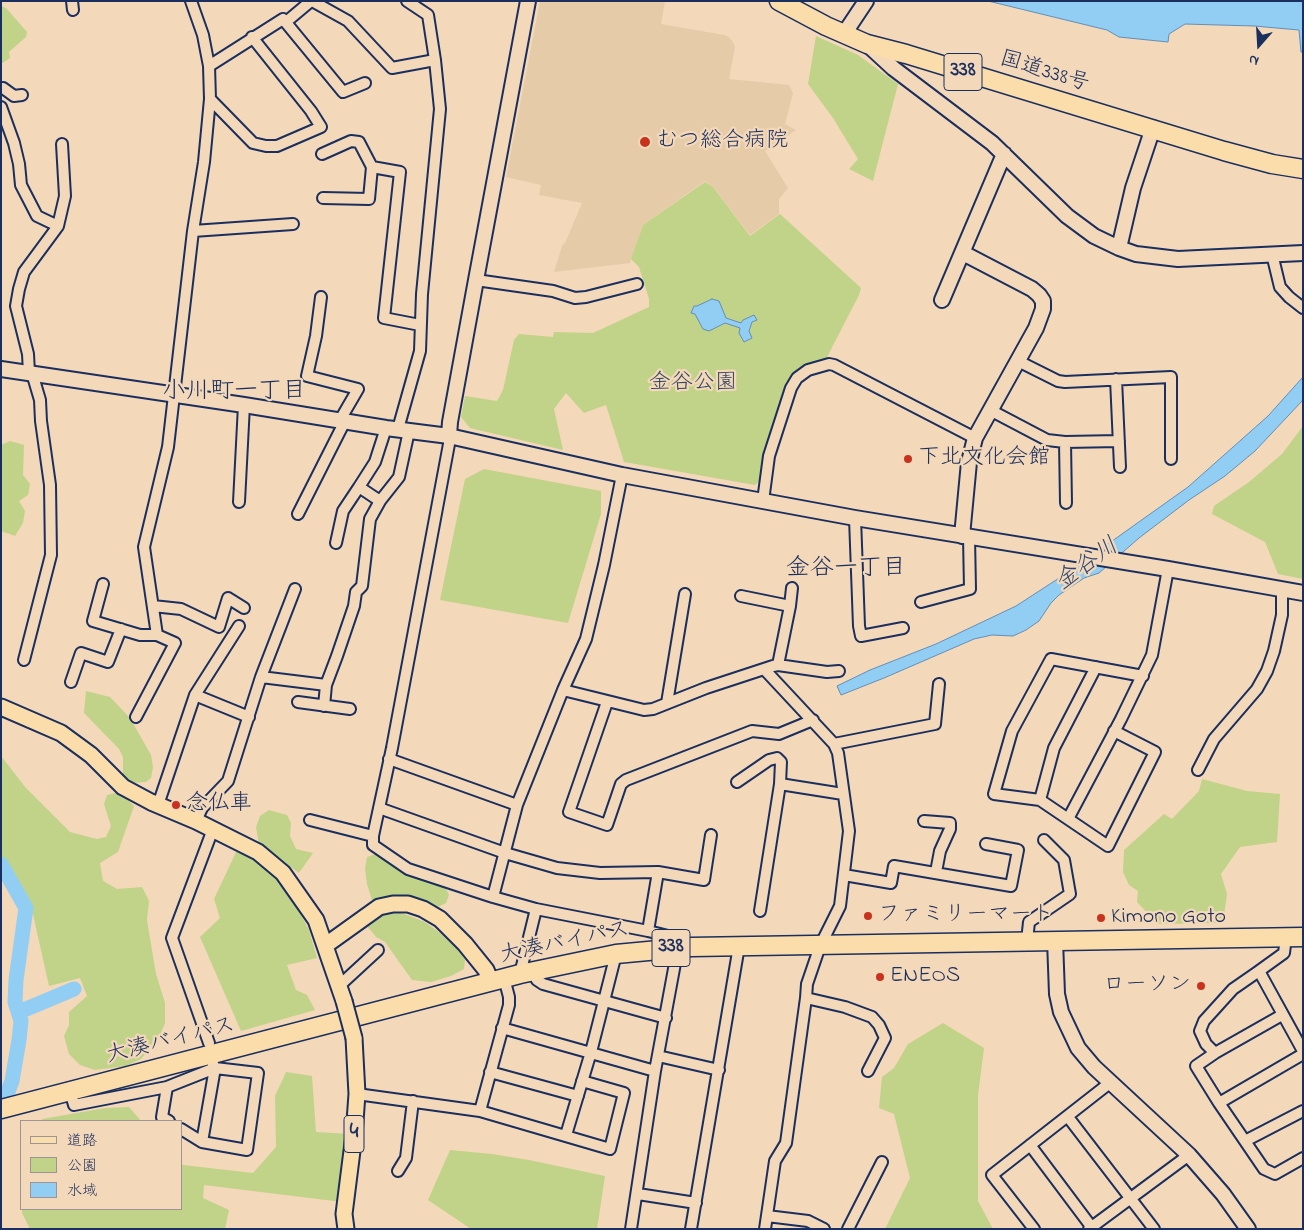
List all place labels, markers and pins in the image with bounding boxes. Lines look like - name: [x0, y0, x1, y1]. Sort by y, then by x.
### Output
- place label: むつ総合病院: [656, 129, 788, 155]
- marker: むつ総合病院: [638, 135, 652, 149]
- place label: 下北文化会館: [918, 446, 1050, 472]
- marker: 下北文化会館: [902, 453, 914, 465]
- place label: 念仏車: [186, 792, 252, 818]
- marker: 念仏車: [170, 799, 182, 811]
- place label: ファミリーマート: [878, 903, 1054, 929]
- place label: Kimono Goto: [1111, 905, 1226, 931]
- marker: ファミリーマート: [862, 910, 874, 922]
- marker: Kimono Goto: [1095, 912, 1107, 924]
- place label: ENEOS: [890, 964, 960, 990]
- marker: ENEOS: [874, 971, 886, 983]
- place label: ローソン: [1103, 973, 1191, 999]
- marker: ローソン: [1195, 980, 1207, 992]

